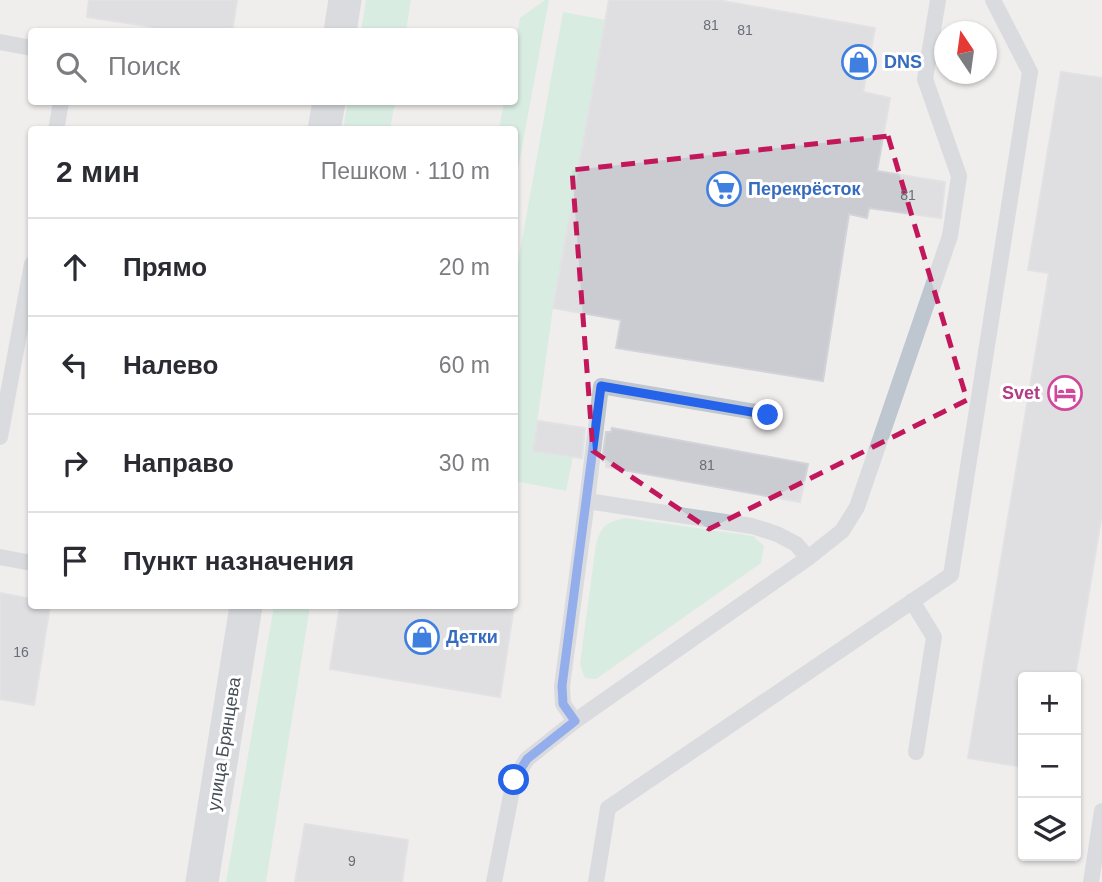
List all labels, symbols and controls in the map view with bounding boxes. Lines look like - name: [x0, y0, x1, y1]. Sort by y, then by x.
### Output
- house number: 81: [703, 17, 719, 33]
- north arrow: [934, 21, 997, 84]
- house number: 81: [737, 22, 753, 38]
- search box: [28, 28, 518, 105]
- shop icon: DNS: [840, 43, 878, 81]
- icon: search: [52, 48, 90, 86]
- text: Поиск: [108, 51, 180, 81]
- place label: DNS: [884, 52, 922, 72]
- text: 2 мин: [56, 155, 140, 188]
- text: Пешком · 110 m: [321, 158, 490, 184]
- supermarket icon: Перекрёсток: [705, 170, 743, 208]
- place label: Перекрёсток: [748, 179, 862, 199]
- house number: 81: [900, 187, 916, 203]
- icon: ahead: [56, 248, 94, 286]
- text: Прямо: [123, 252, 207, 282]
- text: 20 m: [439, 254, 490, 280]
- icon: left: [56, 346, 94, 384]
- text: Налево: [123, 350, 218, 380]
- text: 60 m: [439, 352, 490, 378]
- hotel icon: Svet: [1046, 374, 1084, 412]
- place label: Svet: [1002, 383, 1040, 403]
- route end: [752, 399, 783, 430]
- icon: right: [56, 444, 94, 482]
- text: Направо: [123, 448, 234, 478]
- text: 30 m: [439, 450, 490, 476]
- house number: 81: [699, 457, 715, 473]
- icon: arrive: [56, 542, 94, 580]
- text: Пункт назначения: [123, 546, 354, 576]
- shop icon: Детки: [403, 618, 441, 656]
- place label: Детки: [446, 627, 498, 647]
- house number: 16: [13, 644, 29, 660]
- map controls: [1018, 672, 1081, 861]
- button: +: [1018, 672, 1081, 735]
- street label: улица Брянцева: [204, 675, 245, 812]
- button: −: [1018, 735, 1081, 798]
- route start: [498, 764, 529, 795]
- button: layers: [1018, 798, 1081, 861]
- house number: 9: [348, 853, 356, 869]

